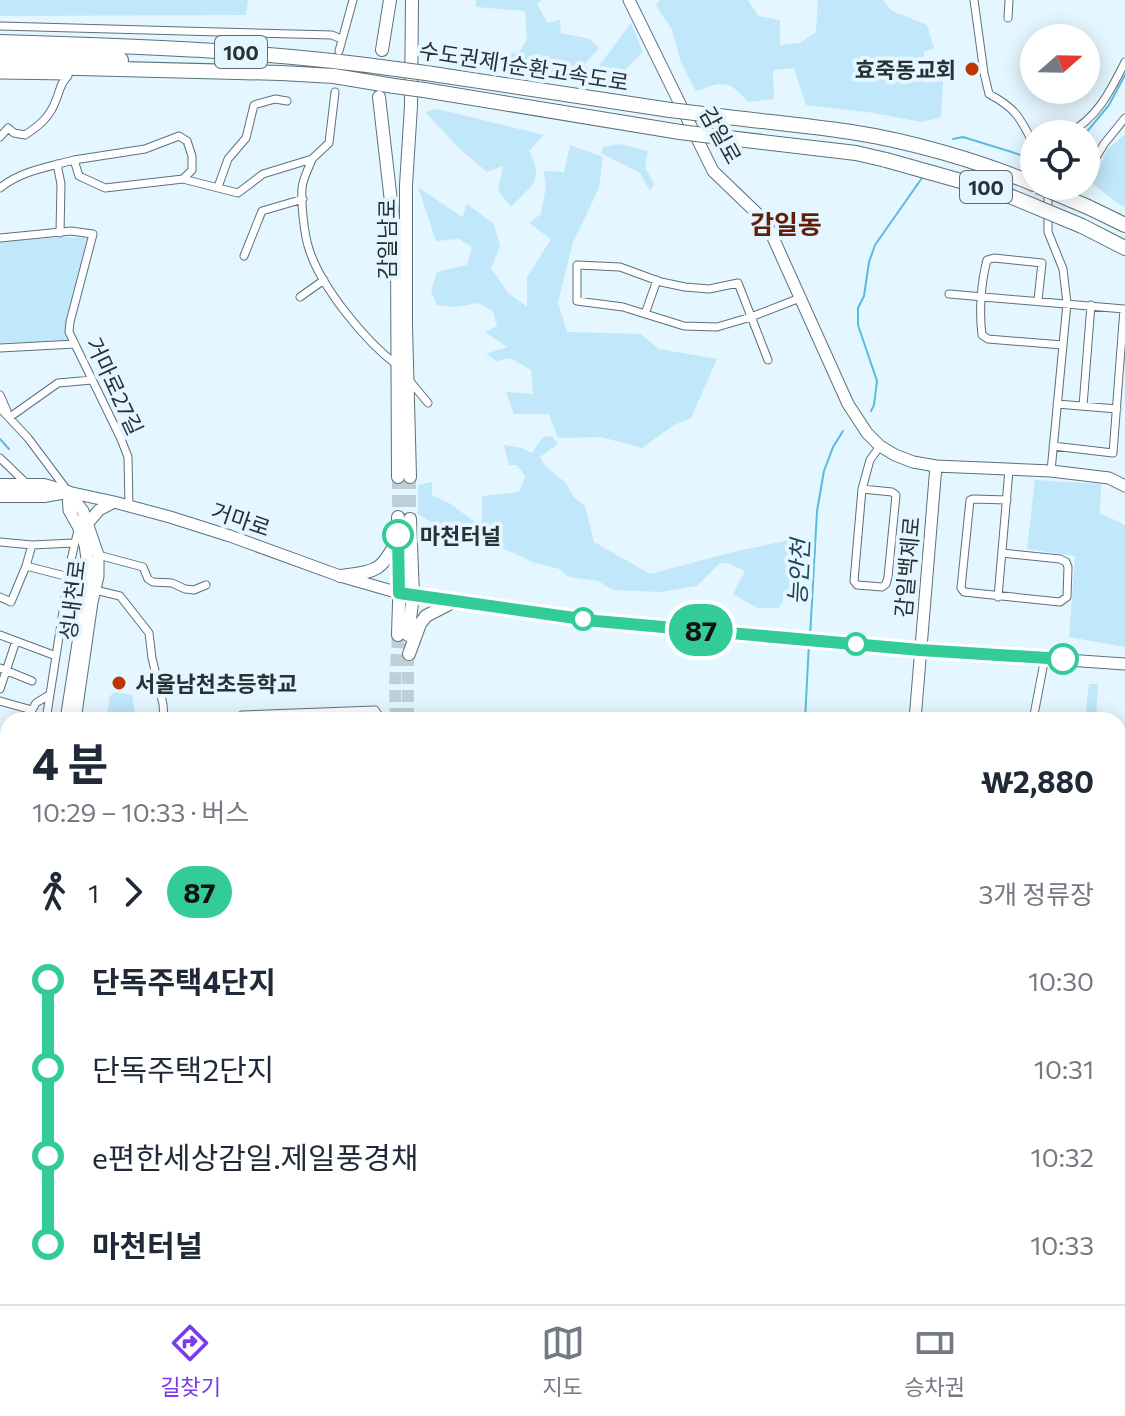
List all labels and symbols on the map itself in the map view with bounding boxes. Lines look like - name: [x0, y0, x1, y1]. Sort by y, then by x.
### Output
- north arrow: [1020, 24, 1100, 104]
- road number: 100: [215, 36, 267, 68]
- street label: 수도권제1순환고속도로: [417, 36, 631, 96]
- place label: 효죽동교회: [855, 56, 956, 83]
- marker: 효죽동교회: [963, 60, 981, 78]
- street label: 감일로: [694, 102, 748, 168]
- road number: 100: [960, 171, 1012, 203]
- street label: 감일남로: [373, 199, 400, 279]
- district label: 감일동: [750, 208, 822, 239]
- street label: 거마로27길: [81, 333, 149, 439]
- street label: 거마로: [208, 496, 274, 542]
- street label: 감일백제로: [889, 515, 925, 619]
- marker: 마천터널: [383, 520, 413, 550]
- place label: 마천터널: [420, 522, 501, 549]
- water label: 능안천: [782, 535, 814, 606]
- street label: 성내천로: [54, 558, 90, 642]
- line badge: 87: [665, 604, 737, 656]
- unlabelled marker: [572, 608, 594, 630]
- unlabelled marker: [845, 633, 867, 655]
- unlabelled marker: [1048, 644, 1078, 674]
- place label: 서울남천초등학교: [135, 670, 297, 697]
- marker: 서울남천초등학교: [110, 674, 128, 692]

